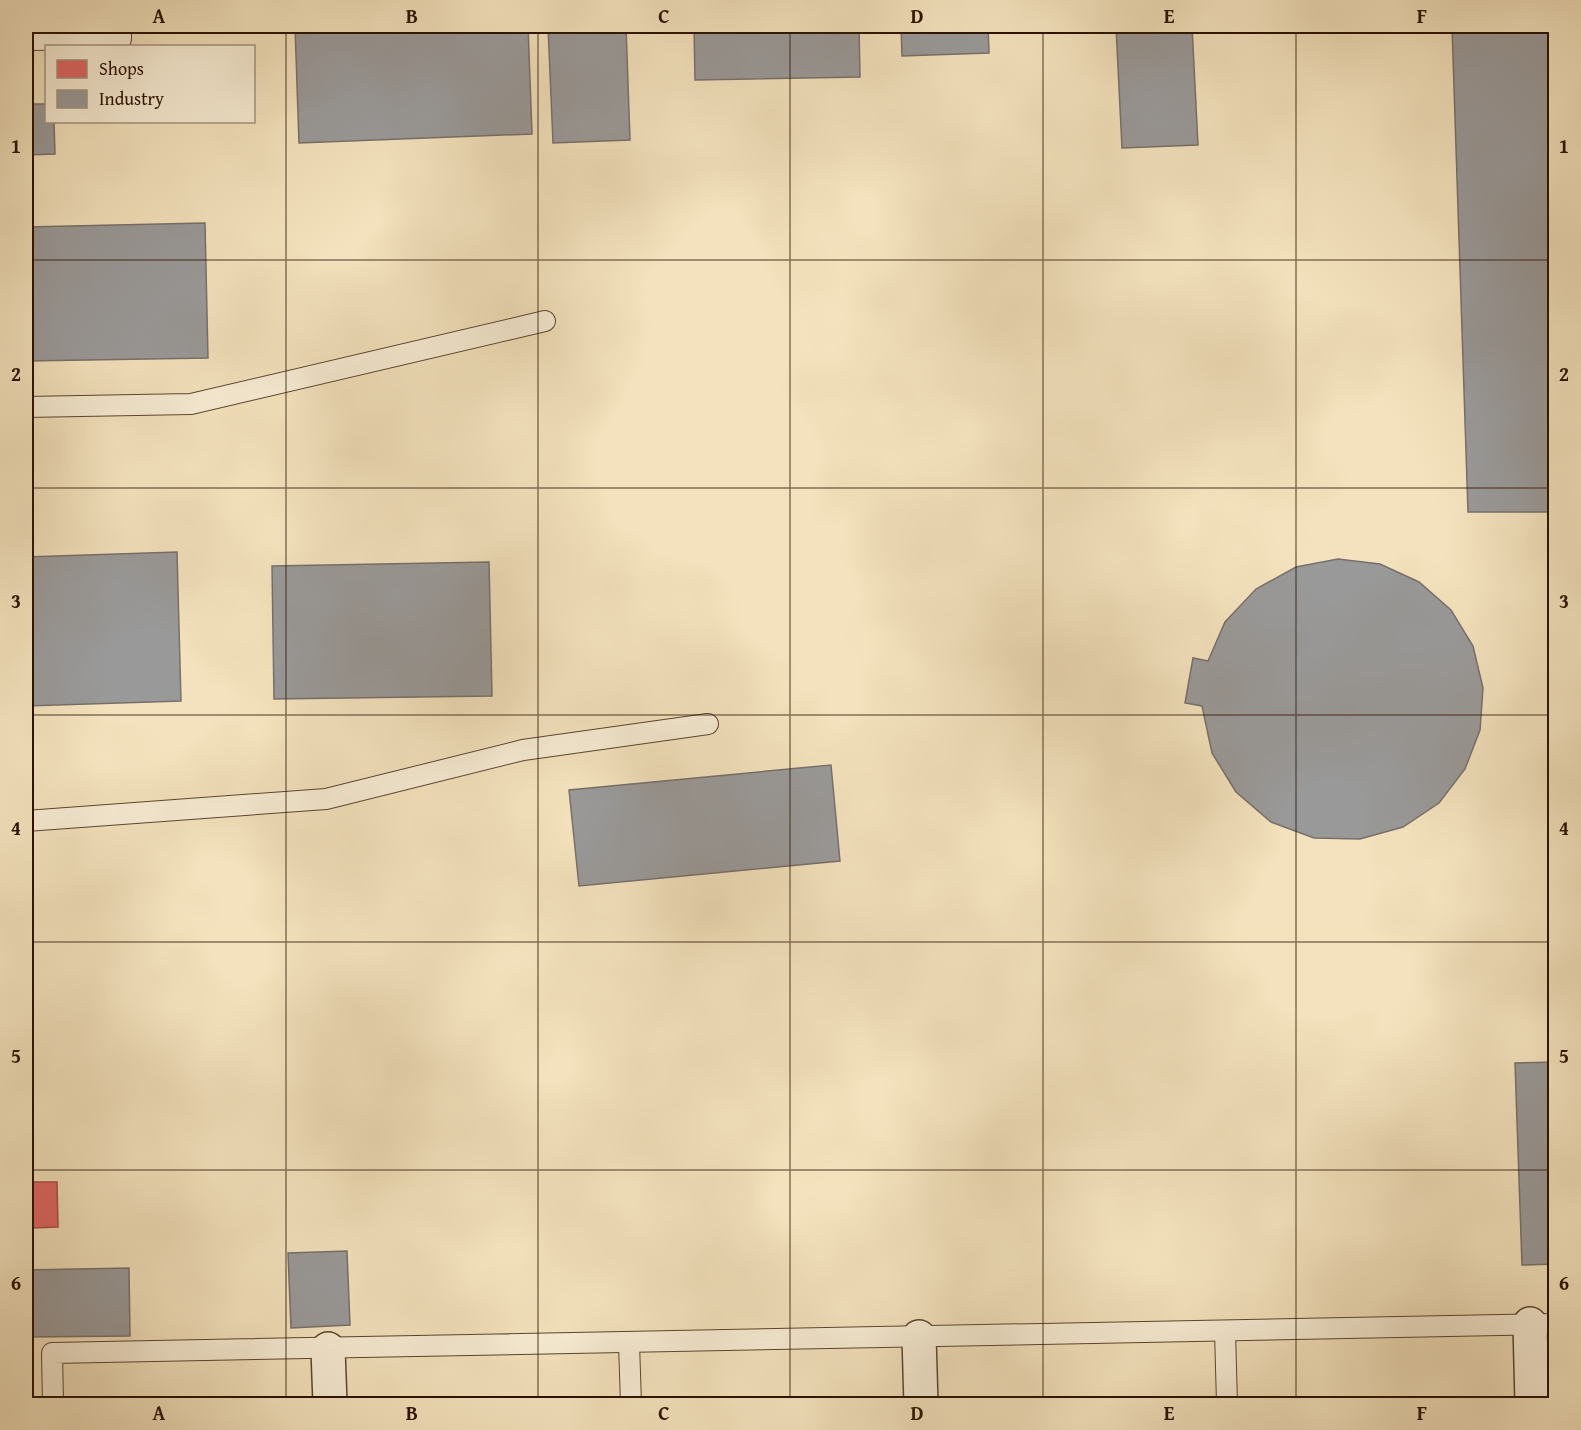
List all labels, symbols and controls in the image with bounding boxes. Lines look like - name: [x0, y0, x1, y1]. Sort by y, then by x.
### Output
- text: A: [153, 1, 166, 30]
- text: B: [406, 1, 418, 30]
- text: C: [658, 1, 670, 30]
- text: D: [910, 1, 924, 30]
- text: E: [1164, 1, 1175, 30]
- text: F: [1417, 1, 1427, 30]
- legend: [45, 45, 255, 123]
- text: Shops: [99, 55, 144, 82]
- text: Industry: [99, 85, 164, 112]
- text: 1: [11, 131, 21, 160]
- text: 1: [1559, 131, 1569, 160]
- text: 2: [11, 359, 21, 388]
- text: 2: [1559, 359, 1569, 388]
- text: 3: [11, 586, 21, 615]
- text: 3: [1559, 586, 1569, 615]
- text: 4: [11, 813, 21, 842]
- text: 4: [1559, 813, 1569, 842]
- text: 5: [11, 1041, 21, 1070]
- text: 5: [1559, 1041, 1569, 1070]
- text: 6: [11, 1268, 21, 1297]
- text: 6: [1559, 1268, 1569, 1297]
- text: A: [153, 1398, 166, 1427]
- text: B: [406, 1398, 418, 1427]
- text: C: [658, 1398, 670, 1427]
- text: D: [910, 1398, 924, 1427]
- text: E: [1164, 1398, 1175, 1427]
- text: F: [1417, 1398, 1427, 1427]

